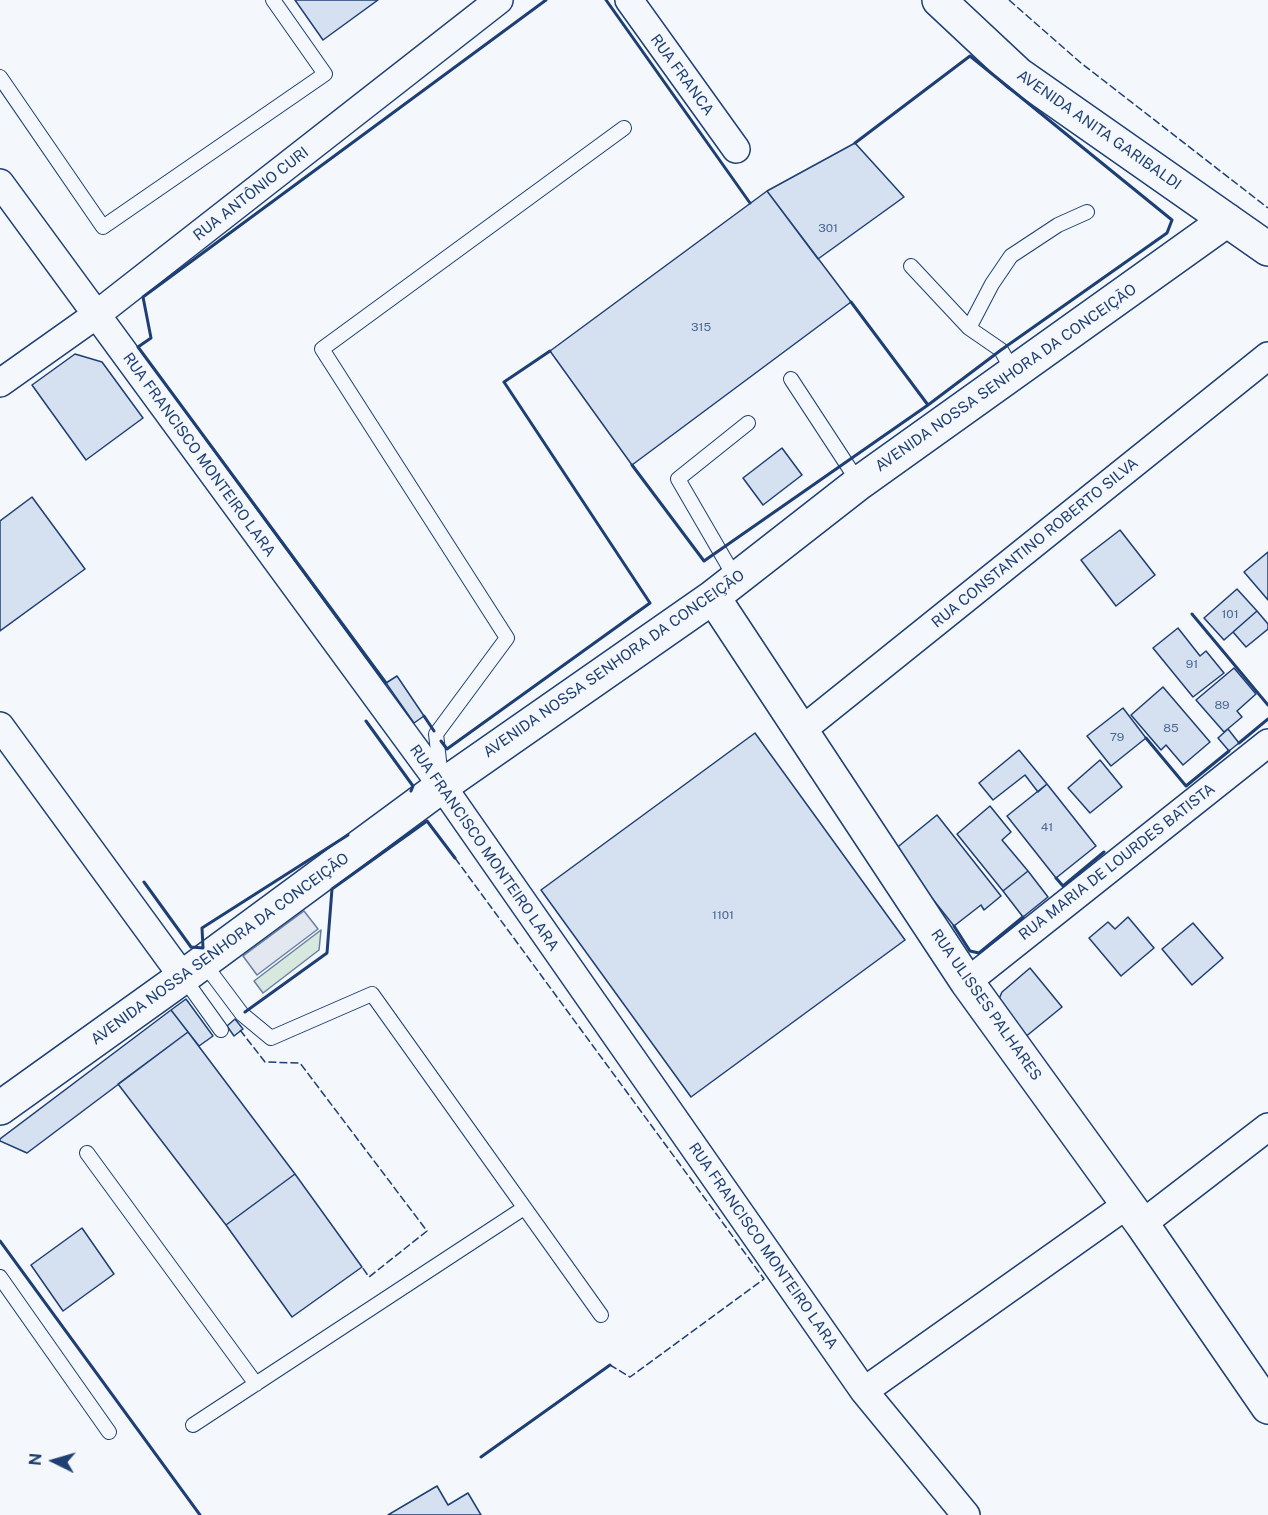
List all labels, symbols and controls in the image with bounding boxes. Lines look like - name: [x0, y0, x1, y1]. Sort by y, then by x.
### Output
- street label: RUA FRANCA: [647, 31, 717, 119]
- street label: AVENIDA ANITA GARIBALDI: [1013, 66, 1185, 194]
- street label: RUA ANTÔNIO CURI: [190, 143, 312, 245]
- house number: 301: [818, 221, 838, 235]
- street label: AVENIDA NOSSA SENHORA DA CONCEIÇÃO: [872, 280, 1140, 476]
- house number: 315: [691, 320, 711, 334]
- street label: RUA FRANCISCO MONTEIRO LARA: [119, 349, 279, 561]
- street label: RUA CONSTANTINO ROBERTO SILVA: [928, 454, 1142, 632]
- street label: AVENIDA NOSSA SENHORA DA CONCEIÇÃO: [480, 566, 748, 762]
- house number: 101: [1221, 607, 1239, 621]
- house number: 91: [1186, 657, 1198, 671]
- house number: 89: [1214, 698, 1230, 712]
- house number: 85: [1163, 721, 1179, 735]
- house number: 79: [1110, 730, 1124, 744]
- street label: RUA FRANCISCO MONTEIRO LARA: [406, 741, 562, 955]
- street label: RUA MARIA DE LOURDES BATISTA: [1015, 780, 1219, 944]
- house number: 41: [1041, 820, 1053, 834]
- street label: AVENIDA NOSSA SENHORA DA CONCEIÇÃO: [87, 849, 353, 1049]
- house number: 1101: [712, 908, 734, 922]
- street label: RUA ULISSES PALHARES: [927, 926, 1045, 1084]
- street label: RUA FRANCISCO MONTEIRO LARA: [685, 1139, 841, 1353]
- north arrow: [24, 1431, 84, 1491]
- text: N: [26, 1452, 46, 1466]

